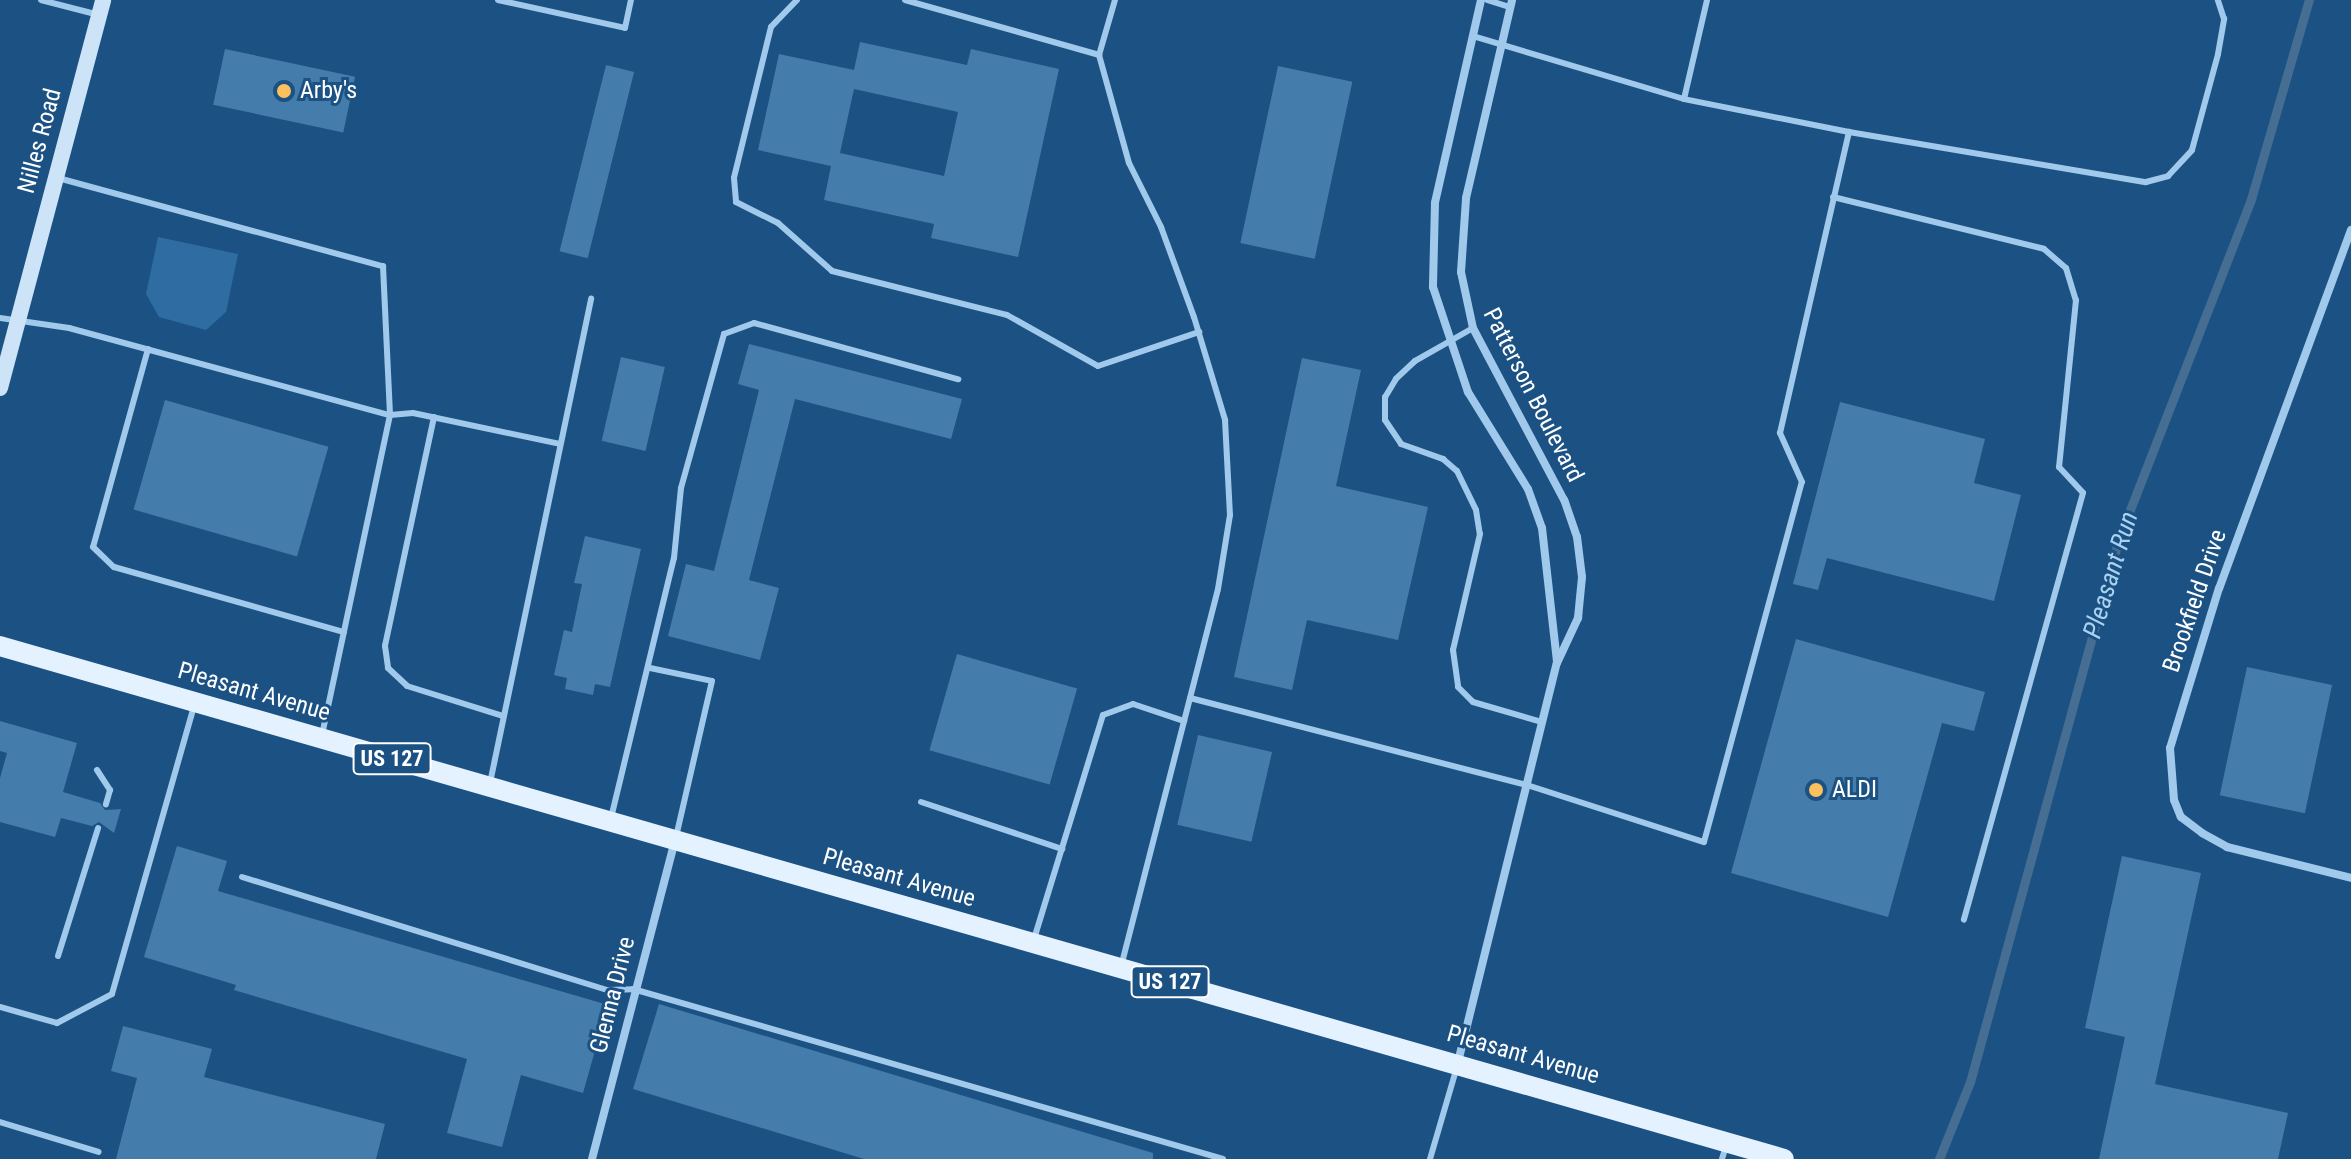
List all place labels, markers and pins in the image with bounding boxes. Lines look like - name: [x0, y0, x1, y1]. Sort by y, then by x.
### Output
- place label: Arby's: [300, 77, 357, 105]
- marker: Arby's: [275, 82, 293, 100]
- place label: ALDI: [1832, 776, 1877, 804]
- marker: ALDI: [1807, 781, 1825, 799]

